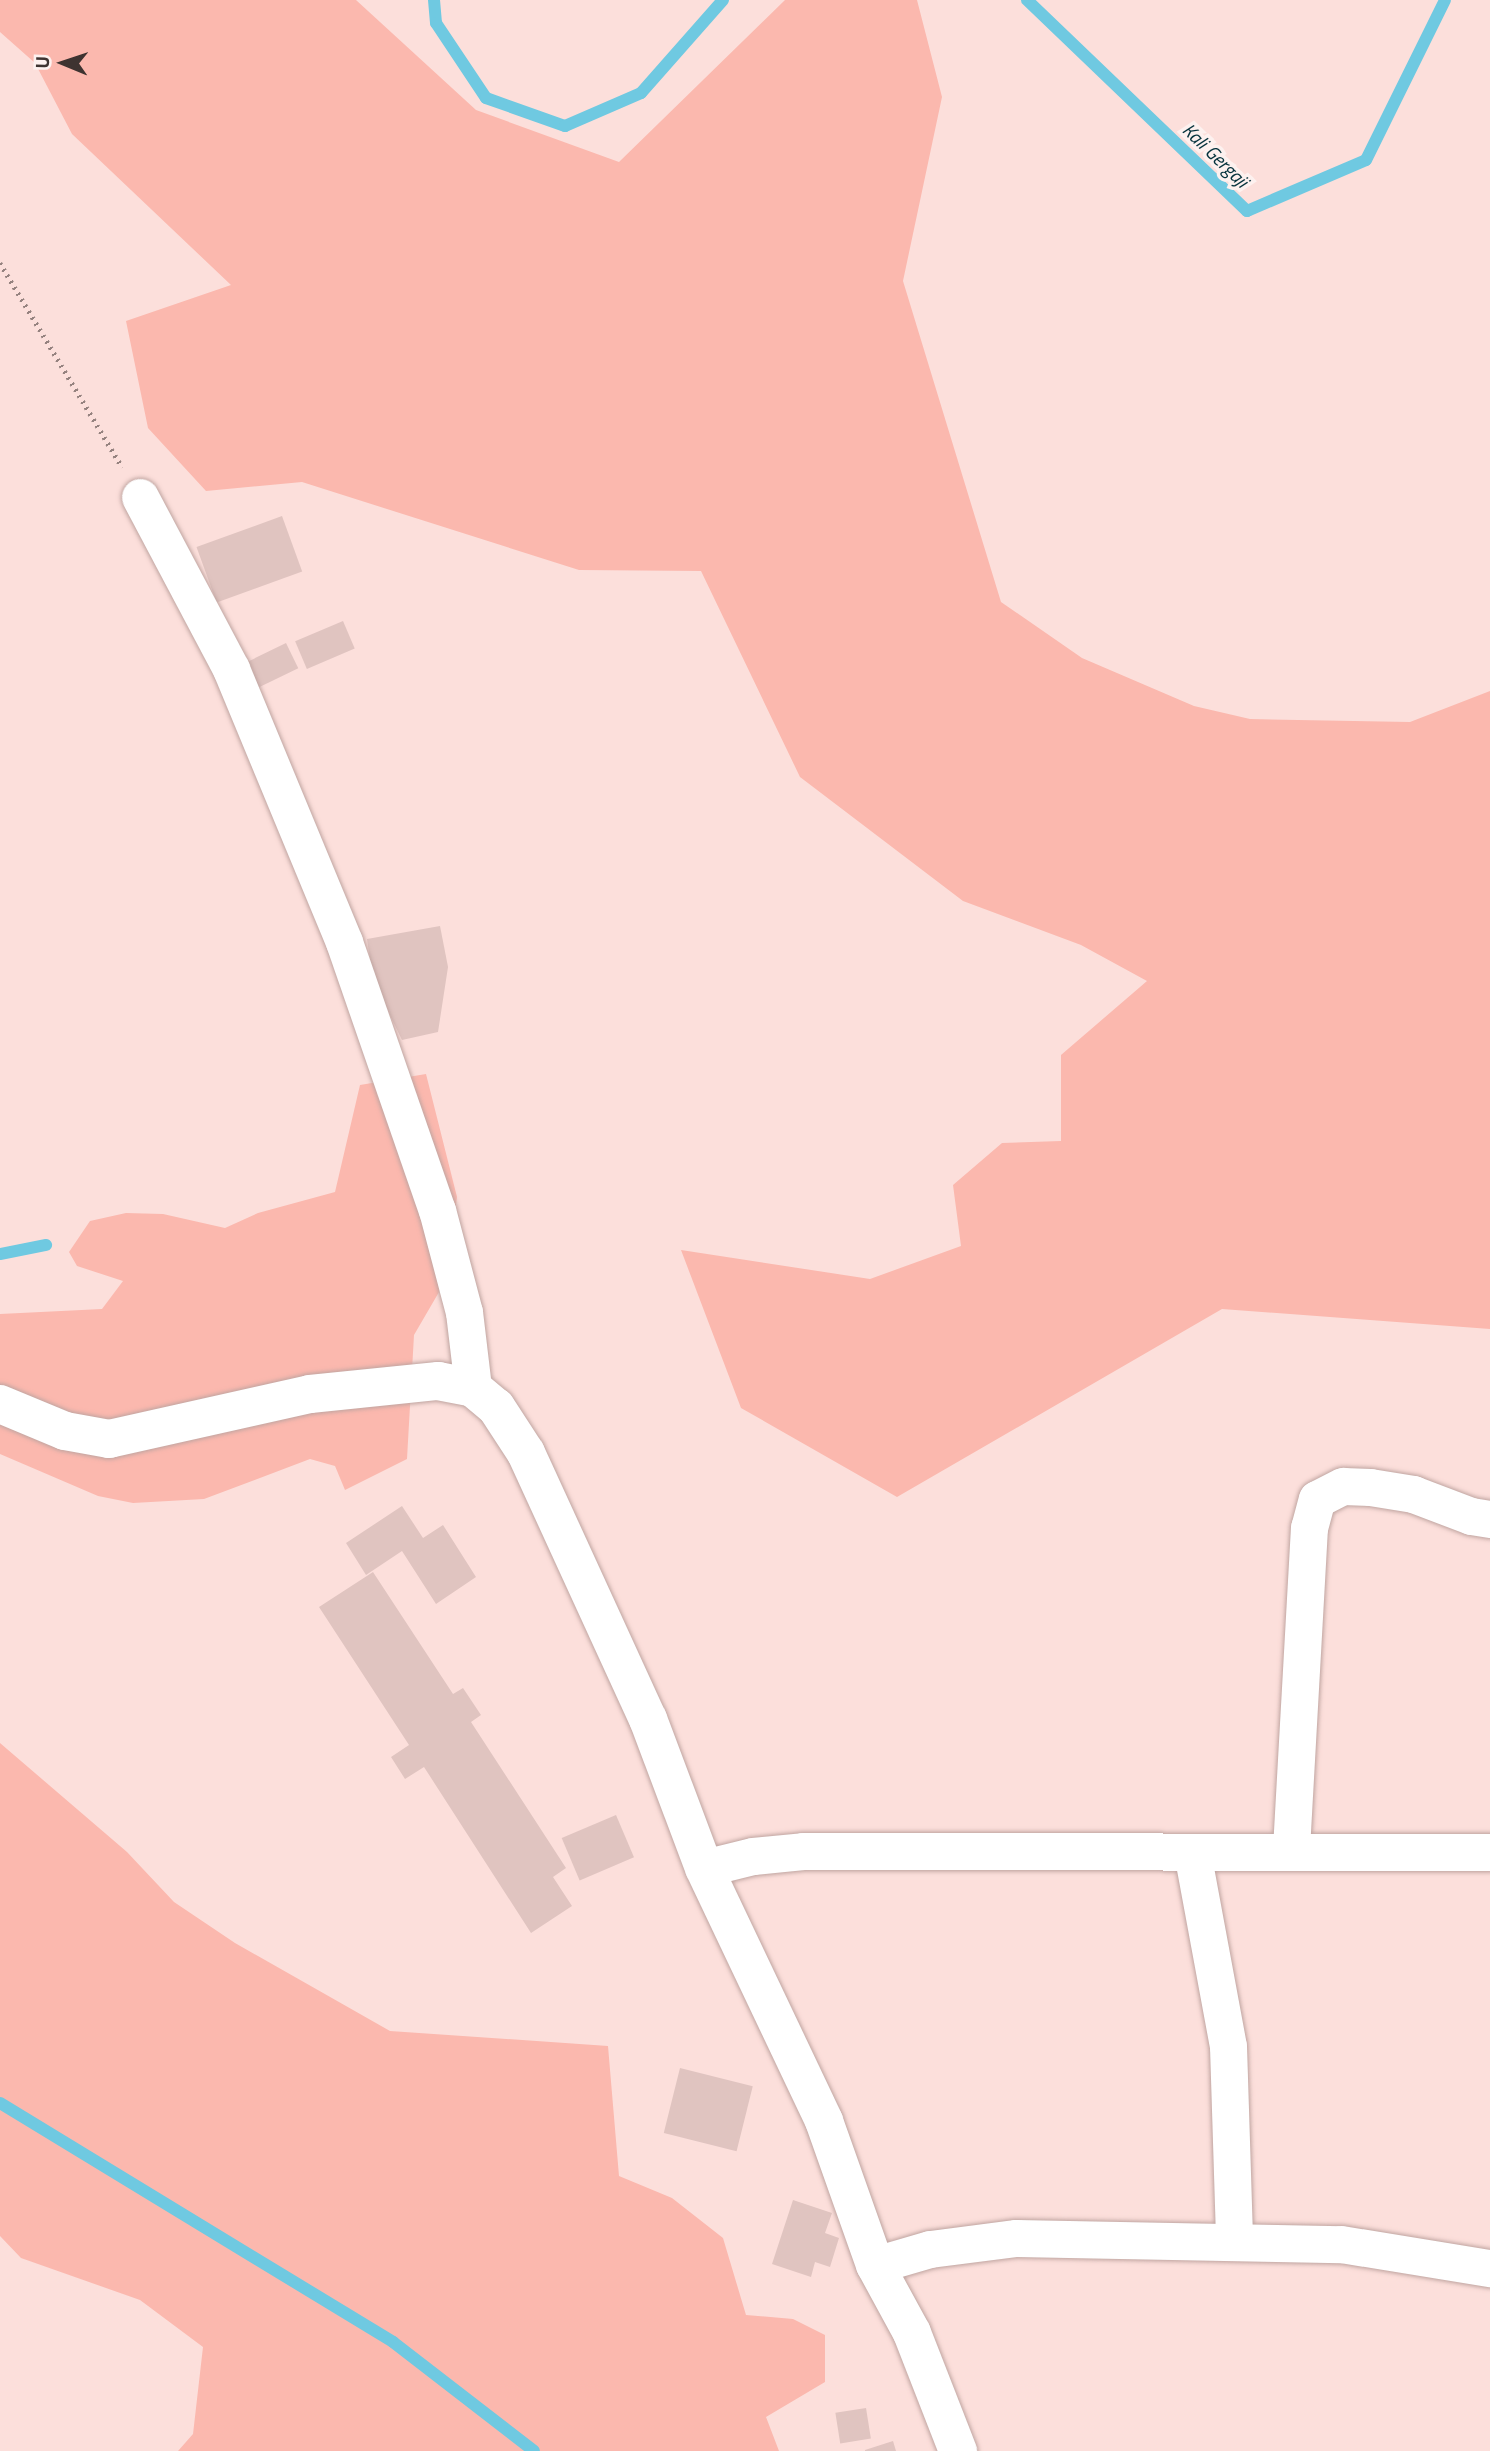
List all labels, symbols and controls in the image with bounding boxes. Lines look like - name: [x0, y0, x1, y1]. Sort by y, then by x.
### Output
- north arrow: [28, 28, 98, 98]
- text: U: [27, 56, 56, 69]
- water label: Kali Gergaji: [1178, 118, 1254, 192]

